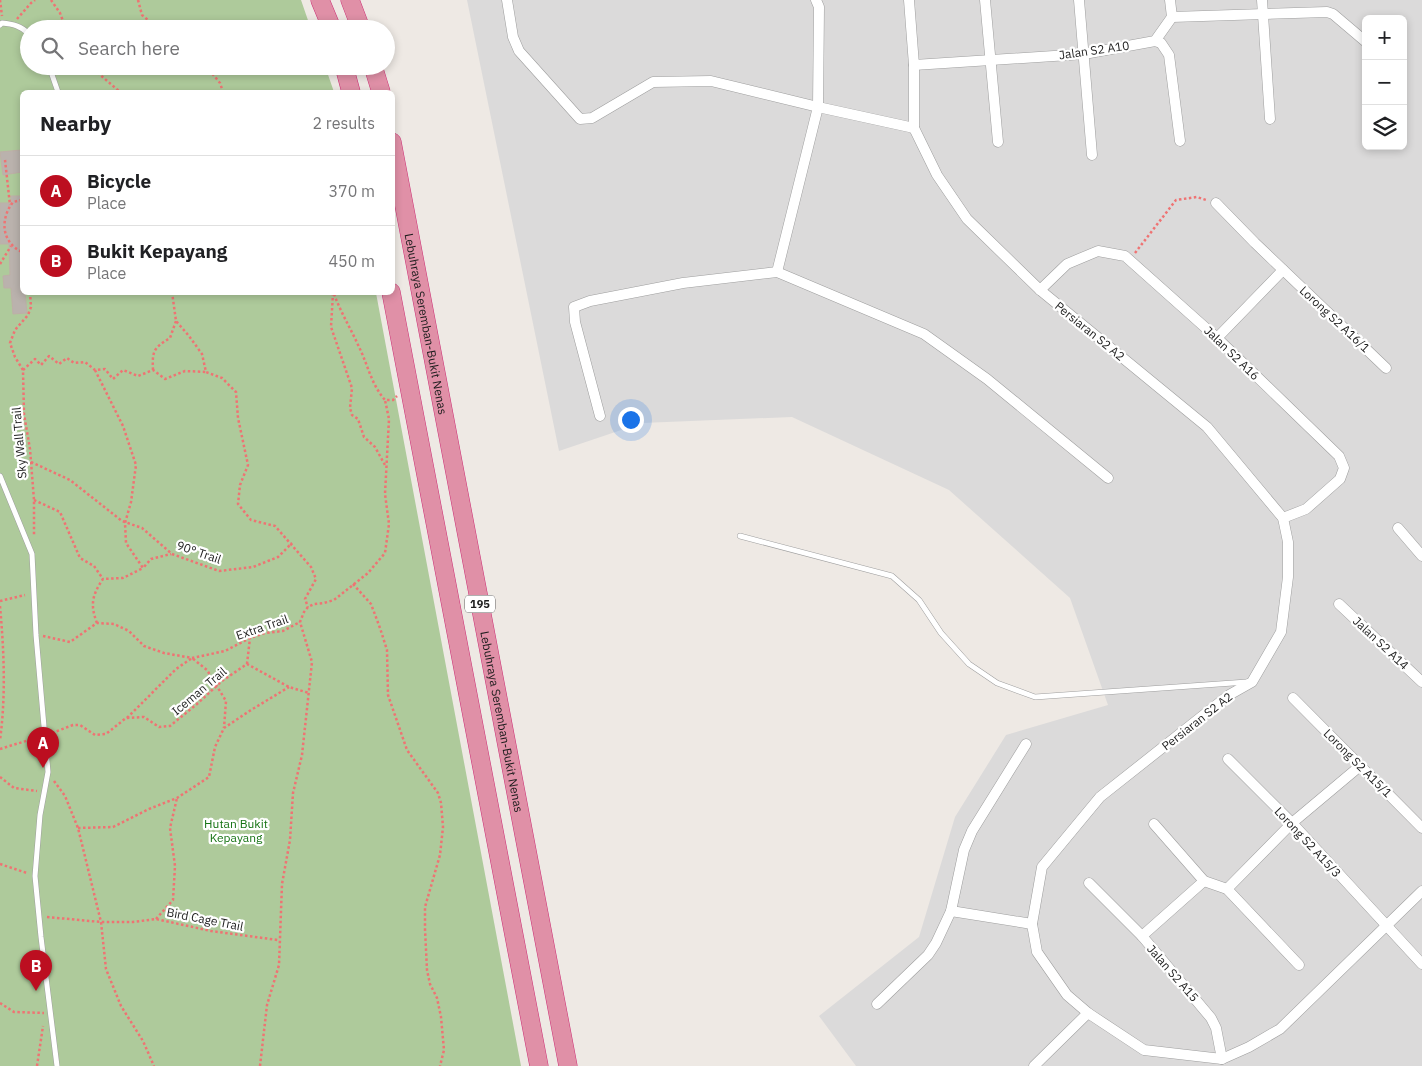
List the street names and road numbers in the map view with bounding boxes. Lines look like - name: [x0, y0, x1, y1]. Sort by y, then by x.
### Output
- street label: Jalan S2 A10: [1058, 38, 1130, 62]
- street label: Lebuhraya Seremban-Bukit Nenas: [402, 232, 451, 416]
- street label: Lorong S2 A16/1: [1297, 283, 1373, 355]
- street label: Persiaran S2 A2: [1052, 298, 1128, 364]
- street label: Jalan S2 A16: [1201, 323, 1263, 383]
- street label: Sky Wall Trail: [8, 407, 30, 479]
- street label: 90° Trail: [175, 537, 223, 567]
- road number: 195: [465, 596, 495, 612]
- street label: Extra Trail: [234, 611, 290, 643]
- street label: Jalan S2 A14: [1350, 613, 1412, 673]
- street label: Lebuhraya Seremban-Bukit Nenas: [478, 630, 527, 814]
- street label: Iceman Trail: [168, 664, 230, 718]
- street label: Persiaran S2 A2: [1159, 689, 1235, 753]
- street label: Lorong S2 A15/1: [1321, 726, 1395, 800]
- street label: Lorong S2 A15/3: [1272, 804, 1344, 880]
- street label: Bird Cage Trail: [165, 904, 245, 934]
- street label: Jalan S2 A15: [1144, 941, 1202, 1005]

